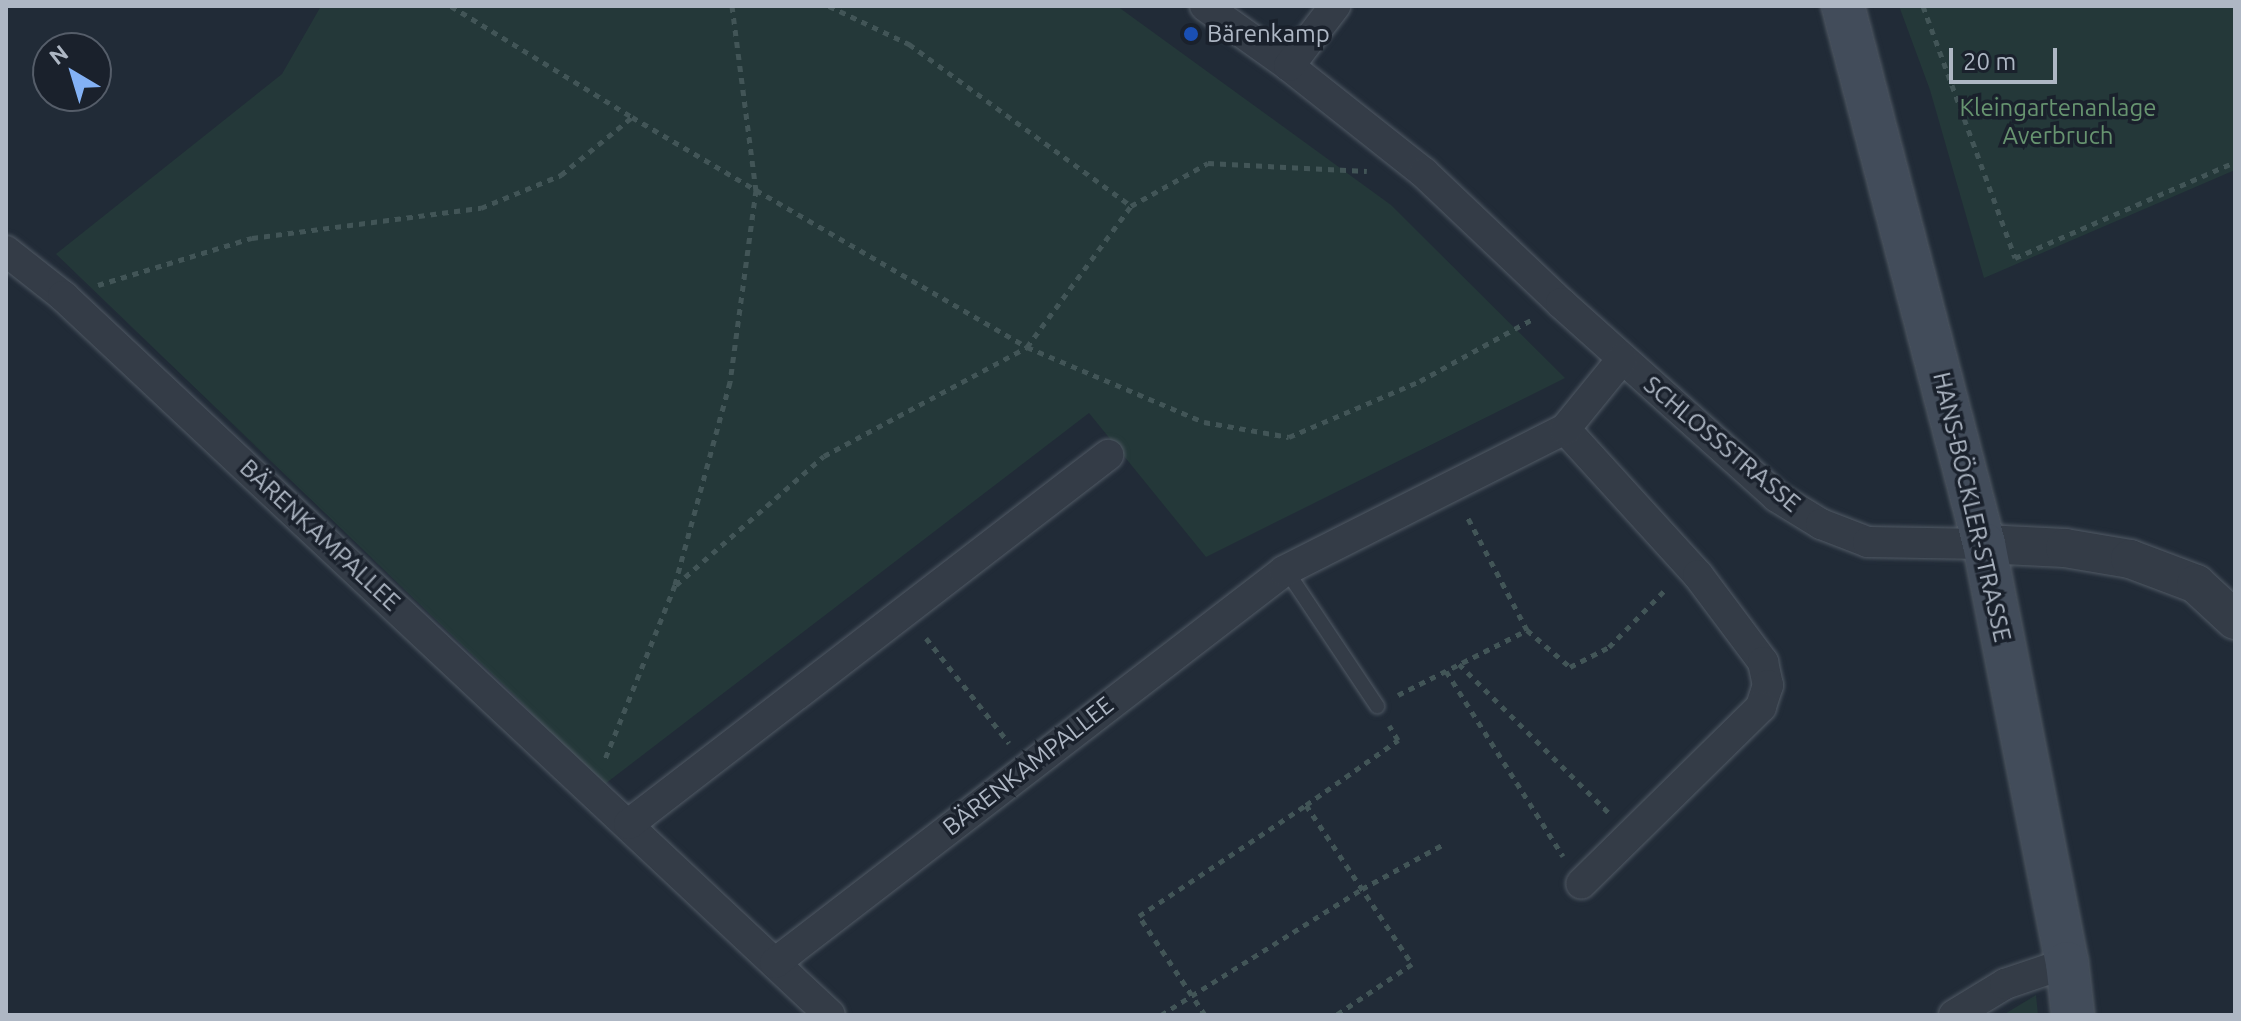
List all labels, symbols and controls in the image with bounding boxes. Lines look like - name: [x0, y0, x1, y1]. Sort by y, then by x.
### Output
- place label: Bärenkamp: [1207, 20, 1330, 48]
- marker: Bärenkamp: [1182, 25, 1200, 43]
- north arrow: [32, 32, 112, 112]
- scale bar: [1953, 32, 2061, 82]
- text: N: [44, 39, 72, 69]
- text: 20 m: [1963, 48, 2016, 75]
- park label: Kleingartenanlage Averbruch: [1959, 94, 2157, 150]
- street label: HANS-BÖCKLER-STRASSE: [1927, 369, 2017, 645]
- street label: SCHLOSSSTRASSE: [1638, 370, 1806, 518]
- street label: BÄRENKAMPALLEE: [234, 453, 406, 617]
- street label: BÄRENKAMPALLEE: [937, 690, 1119, 842]

